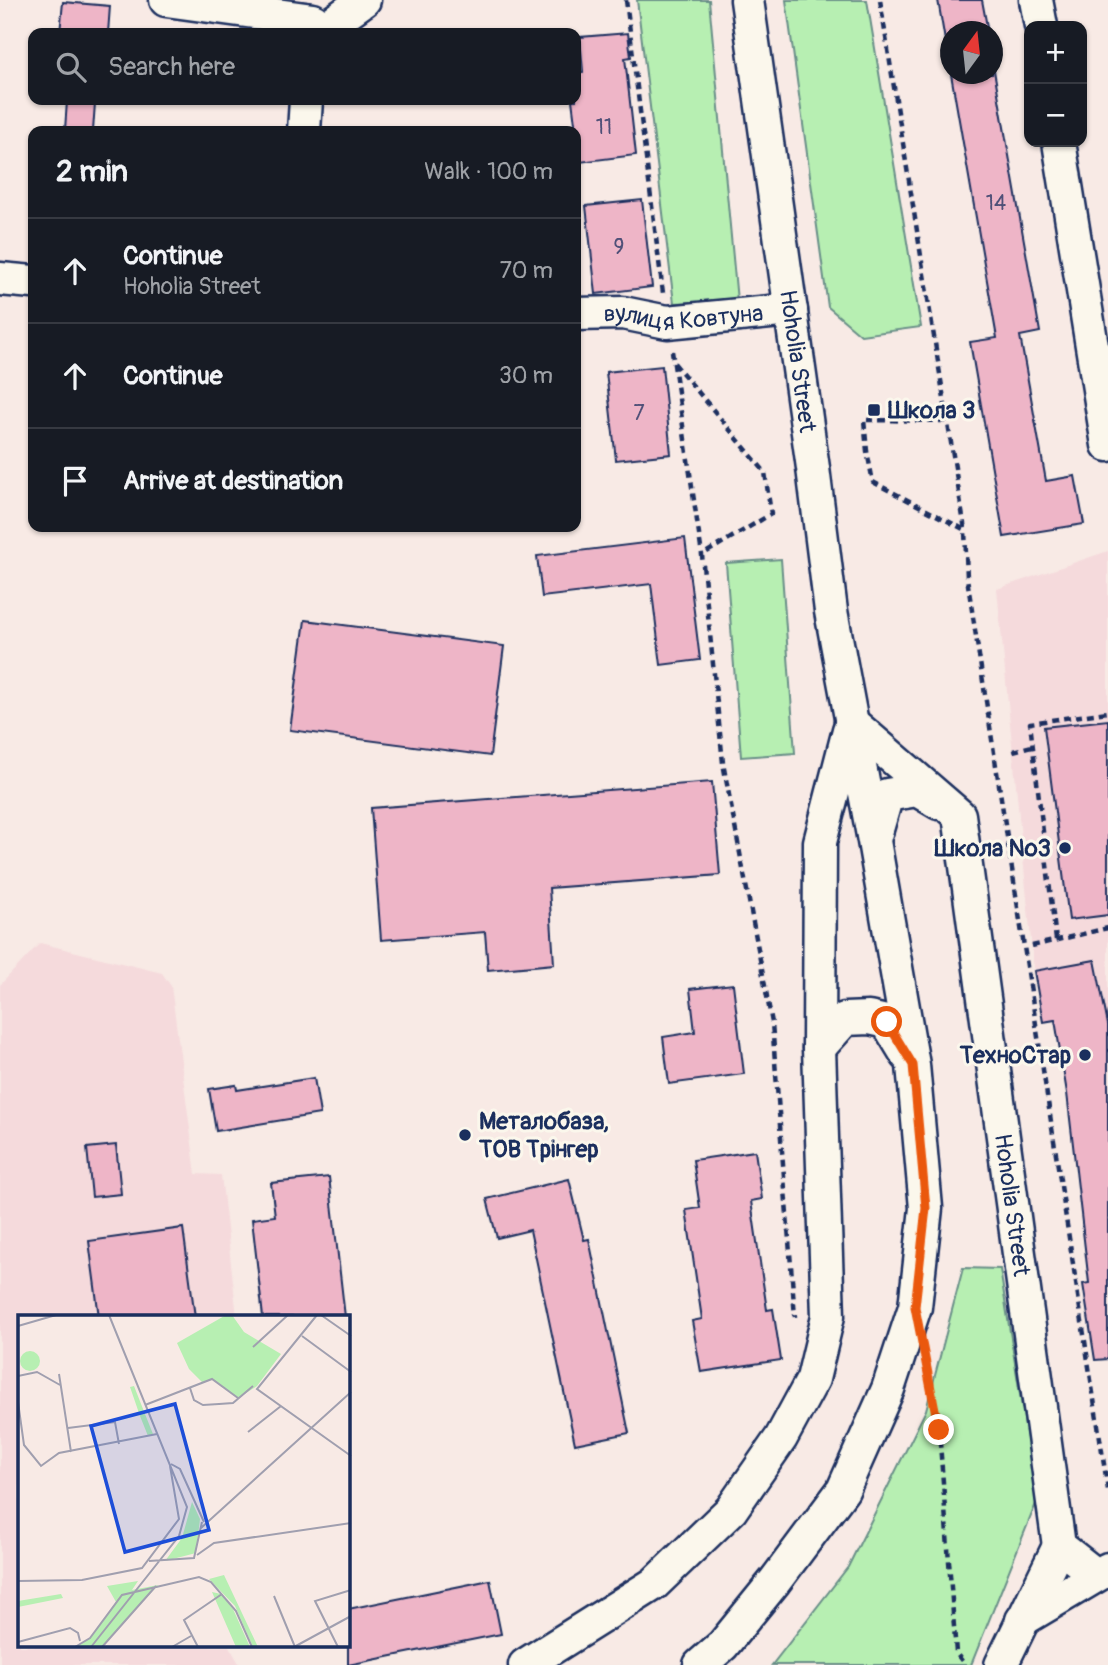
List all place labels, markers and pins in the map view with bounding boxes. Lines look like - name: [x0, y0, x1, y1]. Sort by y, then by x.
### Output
- place label: Школа 3: [887, 396, 975, 425]
- marker: Школа 3: [866, 402, 882, 418]
- place label: Школа №3: [934, 834, 1051, 863]
- marker: Школа №3: [1057, 840, 1073, 856]
- place label: ТехноСтар: [959, 1041, 1071, 1070]
- marker: ТехноСтар: [1077, 1047, 1093, 1063]
- place label: Металобаза, ТОВ Трінгер: [478, 1107, 609, 1164]
- marker: Металобаза, ТОВ Трінгер: [457, 1127, 473, 1143]

